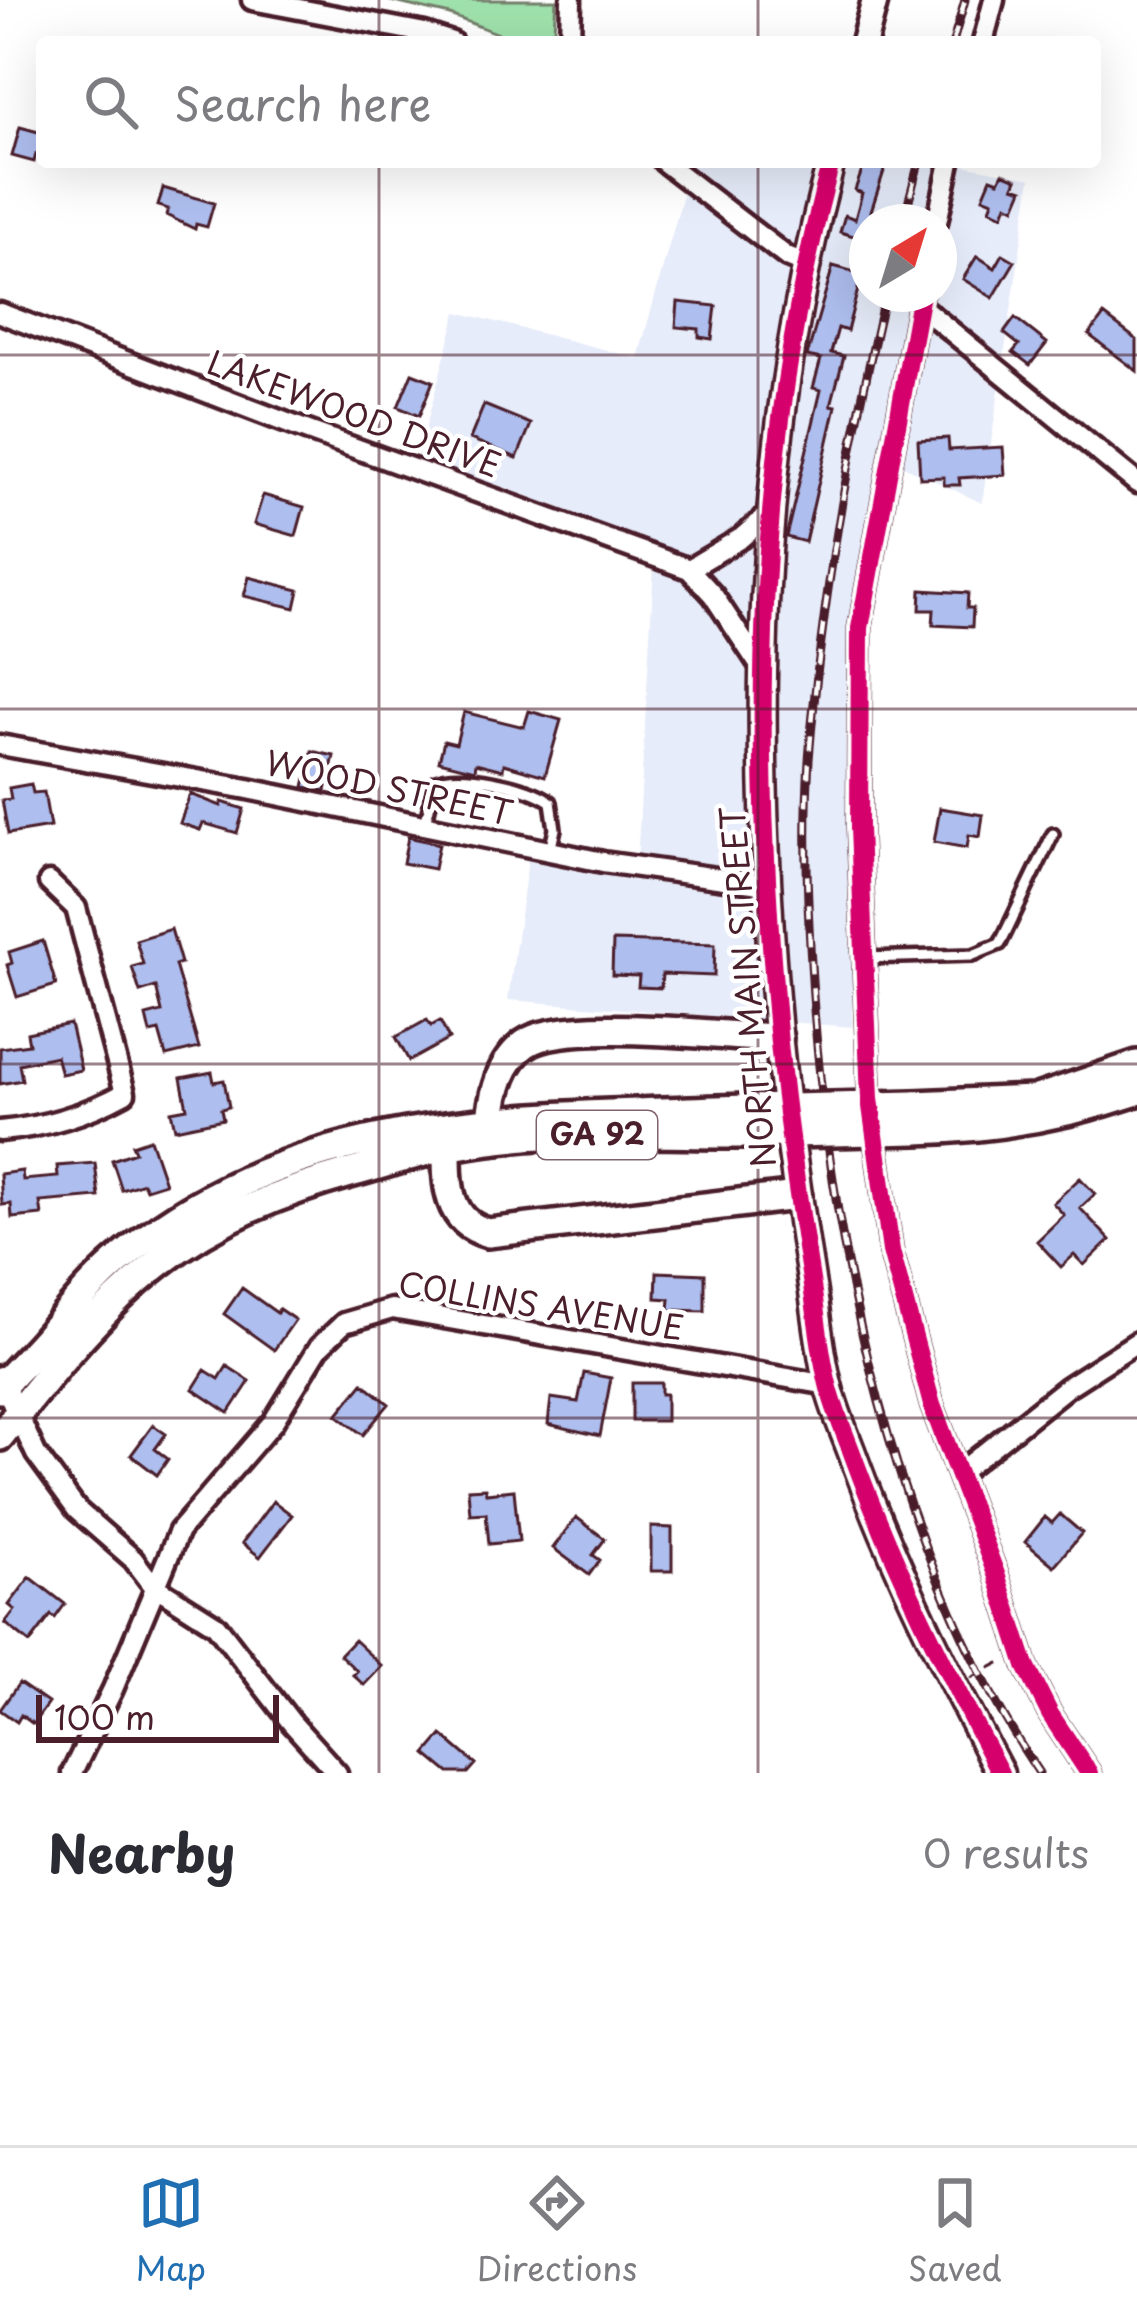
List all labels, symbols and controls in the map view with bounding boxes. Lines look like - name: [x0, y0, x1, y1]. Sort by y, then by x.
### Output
- search box: [36, 36, 1101, 168]
- text: Search here: [174, 68, 431, 136]
- icon: search: [78, 69, 144, 135]
- north arrow: [849, 204, 957, 312]
- street label: LAKEWOOD DRIVE: [201, 336, 508, 488]
- street label: WOOD STREET: [261, 735, 518, 837]
- street label: NORTH MAIN STREET: [705, 804, 787, 1170]
- road number: GA 92: [537, 1111, 657, 1159]
- street label: COLLINS AVENUE: [395, 1257, 688, 1351]
- scale bar: [36, 1689, 279, 1742]
- text: 100 m: [54, 1691, 155, 1741]
- text: Nearby: [48, 1813, 235, 1890]
- text: 0 results: [923, 1822, 1089, 1881]
- tab: Map: [135, 2170, 206, 2292]
- tab: Directions: [477, 2170, 637, 2292]
- tab: Saved: [908, 2170, 1002, 2292]

